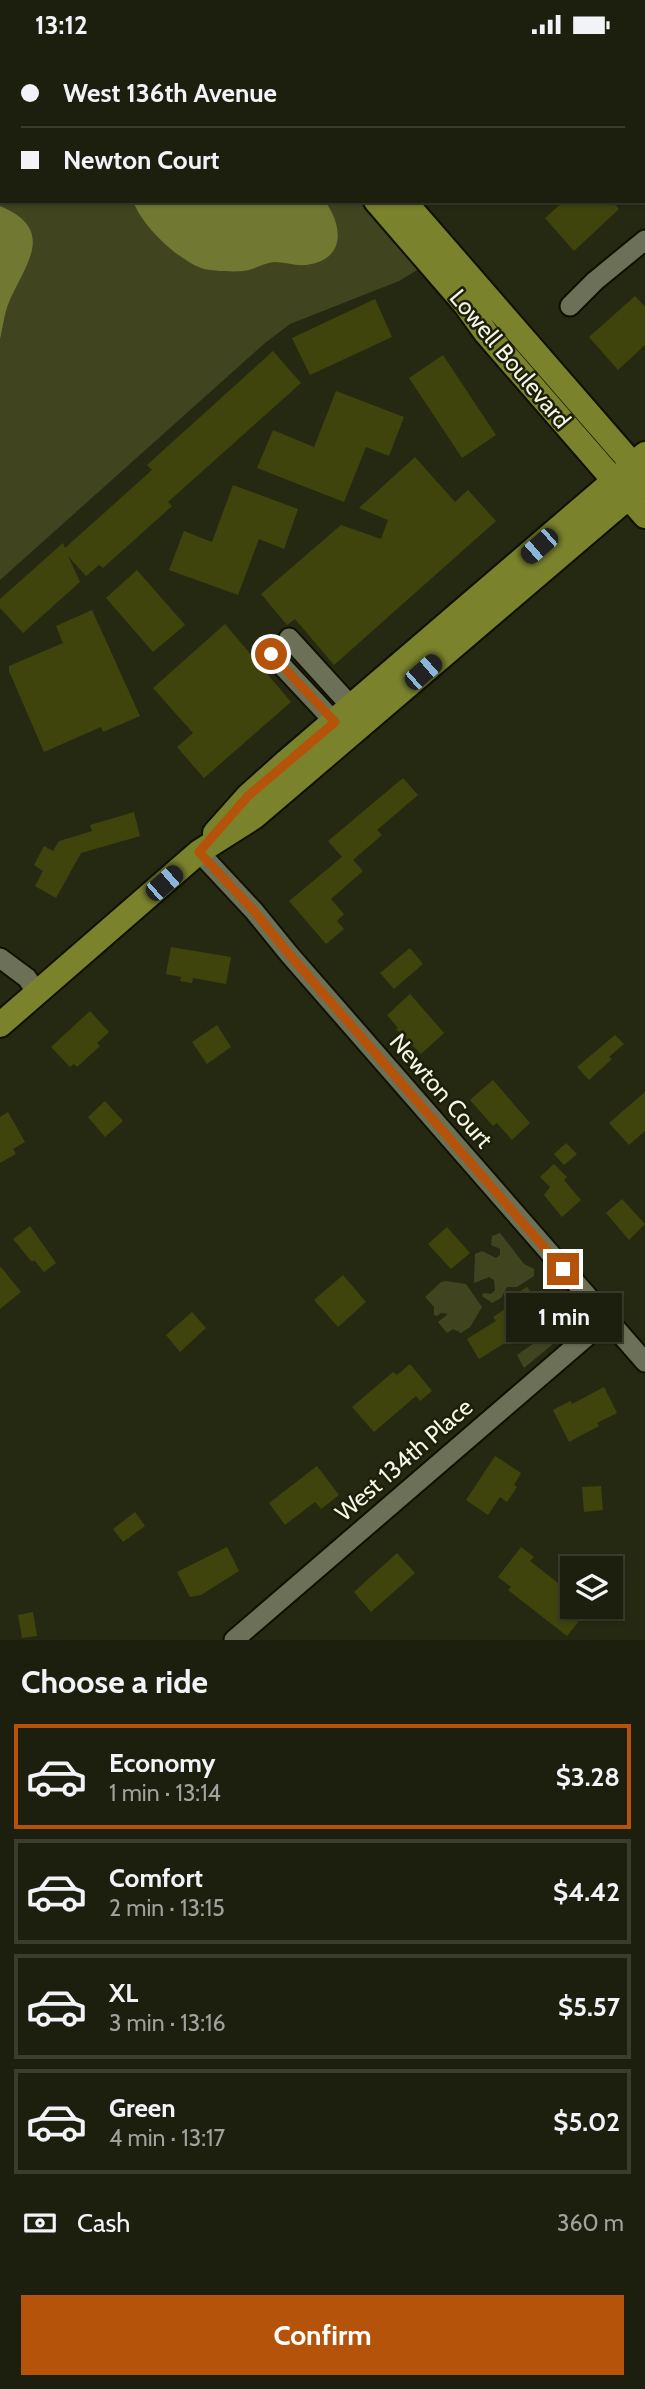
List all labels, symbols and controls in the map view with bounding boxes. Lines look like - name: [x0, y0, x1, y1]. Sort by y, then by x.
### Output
- text: 13:12: [35, 9, 88, 41]
- text: West 136th Avenue: [63, 77, 277, 109]
- text: Newton Court: [63, 144, 220, 176]
- street label: Lowell Boulevard: [444, 283, 577, 434]
- car: [517, 524, 562, 568]
- route start: [255, 638, 287, 670]
- car: [401, 650, 446, 694]
- car: [142, 861, 187, 905]
- street label: Newton Court: [384, 1028, 499, 1154]
- route end: [547, 1253, 579, 1285]
- callout: 1 min: [505, 1293, 621, 1343]
- text: 1 min: [538, 1303, 590, 1331]
- street label: West 134th Place: [329, 1392, 478, 1527]
- map controls: [560, 1556, 623, 1619]
- button: layers: [560, 1556, 623, 1619]
- text: Choose a ride: [21, 1662, 208, 1701]
- icon: car: [25, 1745, 88, 1808]
- text: Economy: [109, 1747, 215, 1779]
- text: $3.28: [556, 1761, 620, 1793]
- text: 1 min · 13:14: [109, 1779, 221, 1807]
- icon: car: [25, 1860, 88, 1923]
- text: Comfort: [109, 1862, 203, 1894]
- text: $4.42: [553, 1876, 620, 1908]
- text: 2 min · 13:15: [109, 1894, 225, 1922]
- icon: car: [25, 1975, 88, 2038]
- text: XL: [109, 1977, 138, 2009]
- text: $5.57: [558, 1991, 620, 2023]
- text: 3 min · 13:16: [109, 2009, 226, 2037]
- icon: car: [25, 2090, 88, 2153]
- text: Green: [109, 2092, 176, 2124]
- text: $5.02: [553, 2106, 620, 2138]
- text: 4 min · 13:17: [109, 2124, 225, 2152]
- icon: cash: [21, 2204, 59, 2242]
- text: Cash: [77, 2207, 130, 2239]
- text: 360 m: [557, 2209, 624, 2237]
- button: Confirm: [21, 2295, 624, 2375]

